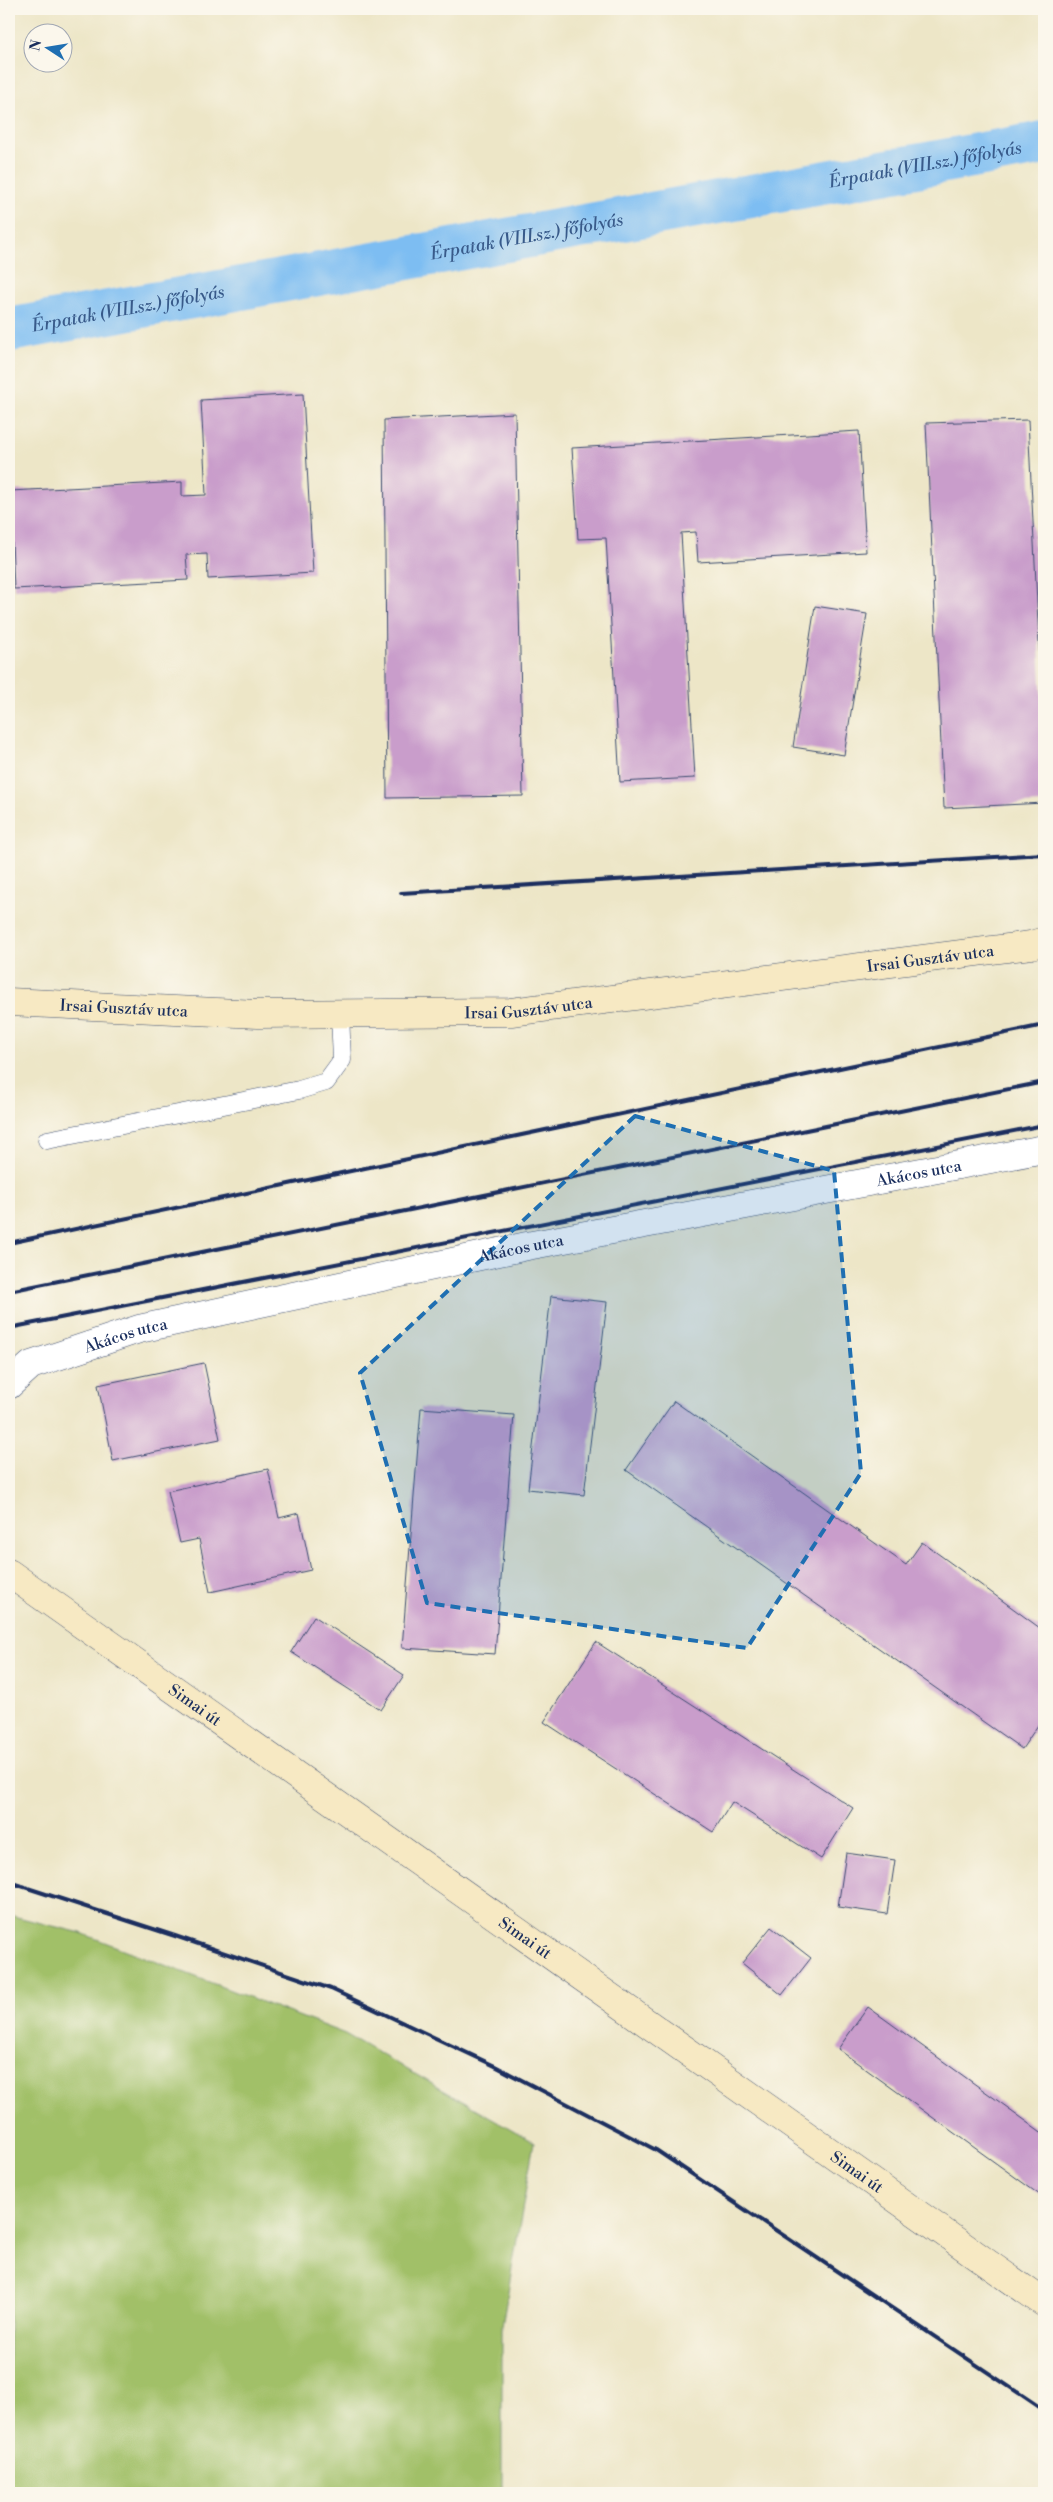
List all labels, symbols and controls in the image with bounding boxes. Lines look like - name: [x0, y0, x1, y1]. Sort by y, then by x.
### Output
- north arrow: [22, 22, 72, 72]
- text: N: [26, 38, 46, 53]
- water label: Érpatak (VIII.sz.) főfolyás: [826, 136, 1024, 194]
- water label: Érpatak (VIII.sz.) főfolyás: [428, 208, 625, 266]
- water label: Érpatak (VIII.sz.) főfolyás: [29, 280, 227, 338]
- street label: Irsai Gusztáv utca: [865, 941, 996, 977]
- street label: Irsai Gusztáv utca: [464, 993, 594, 1023]
- street label: Irsai Gusztáv utca: [59, 995, 189, 1022]
- street label: Akácos utca: [874, 1156, 964, 1191]
- street label: Akácos utca: [476, 1230, 566, 1267]
- street label: Akácos utca: [80, 1314, 170, 1358]
- street label: Simai út: [164, 1680, 225, 1731]
- street label: Simai út: [495, 1913, 555, 1964]
- street label: Simai út: [826, 2147, 887, 2198]

